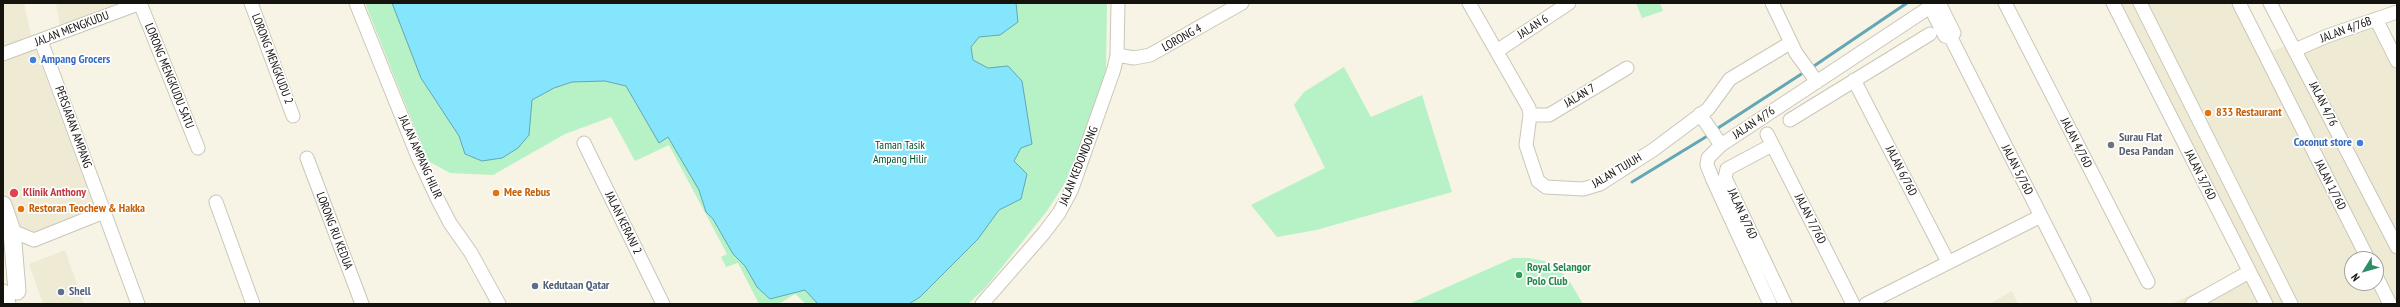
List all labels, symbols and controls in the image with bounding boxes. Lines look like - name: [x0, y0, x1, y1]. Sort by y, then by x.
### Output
- street label: JALAN MENGKUDU: [33, 8, 111, 50]
- street label: LORONG MENGKUDU 2: [248, 12, 296, 106]
- street label: JALAN 6: [1515, 12, 1551, 42]
- street label: JALAN 4/76B: [2318, 14, 2374, 46]
- street label: LORONG MENGKUDU SATU: [141, 21, 197, 131]
- street label: LORONG 4: [1160, 21, 1204, 55]
- place label: Ampang Grocers: [41, 53, 110, 67]
- marker: Ampang Grocers: [28, 55, 38, 65]
- street label: JALAN 4/76: [2306, 79, 2340, 129]
- street label: JALAN 7: [1562, 81, 1598, 111]
- street label: PERSIARAN AMPANG: [51, 84, 95, 170]
- street label: JALAN 4/76: [1730, 104, 1778, 142]
- place label: 833 Restaurant: [2216, 106, 2282, 120]
- marker: 833 Restaurant: [2203, 108, 2213, 118]
- street label: JALAN AMPANG HILIR: [395, 113, 445, 201]
- street label: JALAN 4/76D: [2057, 116, 2095, 170]
- street label: JALAN KEDONDONG: [1057, 124, 1101, 208]
- place label: Surau Flat Desa Pandan: [2119, 131, 2174, 159]
- place label: Coconut store: [2294, 136, 2352, 150]
- marker: Coconut store: [2355, 138, 2365, 148]
- park label: Taman Tasik Ampang Hilir: [873, 139, 927, 167]
- marker: Surau Flat Desa Pandan: [2106, 140, 2116, 150]
- street label: JALAN 5/76D: [1998, 143, 2036, 197]
- street label: JALAN 6/76D: [1882, 144, 1920, 198]
- street label: JALAN 3/76D: [2181, 148, 2219, 202]
- street label: JALAN TUJUH: [1590, 151, 1644, 191]
- street label: JALAN 1/76D: [2311, 158, 2349, 212]
- place label: Klinik Anthony: [23, 186, 86, 200]
- place label: Mee Rebus: [504, 186, 550, 200]
- street label: JALAN 8/76D: [1724, 186, 1760, 242]
- marker: Klinik Anthony: [8, 187, 20, 199]
- marker: Mee Rebus: [491, 188, 501, 198]
- street label: JALAN KERANJ 2: [602, 189, 644, 257]
- street label: LORONG RU KEDUA: [313, 190, 355, 272]
- street label: JALAN 7/76D: [1791, 192, 1829, 246]
- place label: Restoran Teochew & Hakka: [29, 202, 145, 216]
- marker: Restoran Teochew & Hakka: [16, 204, 26, 214]
- north arrow: [2344, 251, 2384, 291]
- place label: Royal Selangor Polo Club: [1527, 261, 1591, 289]
- marker: Royal Selangor Polo Club: [1514, 270, 1524, 280]
- text: N: [2348, 271, 2363, 284]
- place label: Kedutaan Qatar: [543, 279, 609, 293]
- marker: Kedutaan Qatar: [530, 281, 540, 291]
- place label: Shell: [69, 285, 91, 299]
- marker: Shell: [56, 287, 66, 297]

